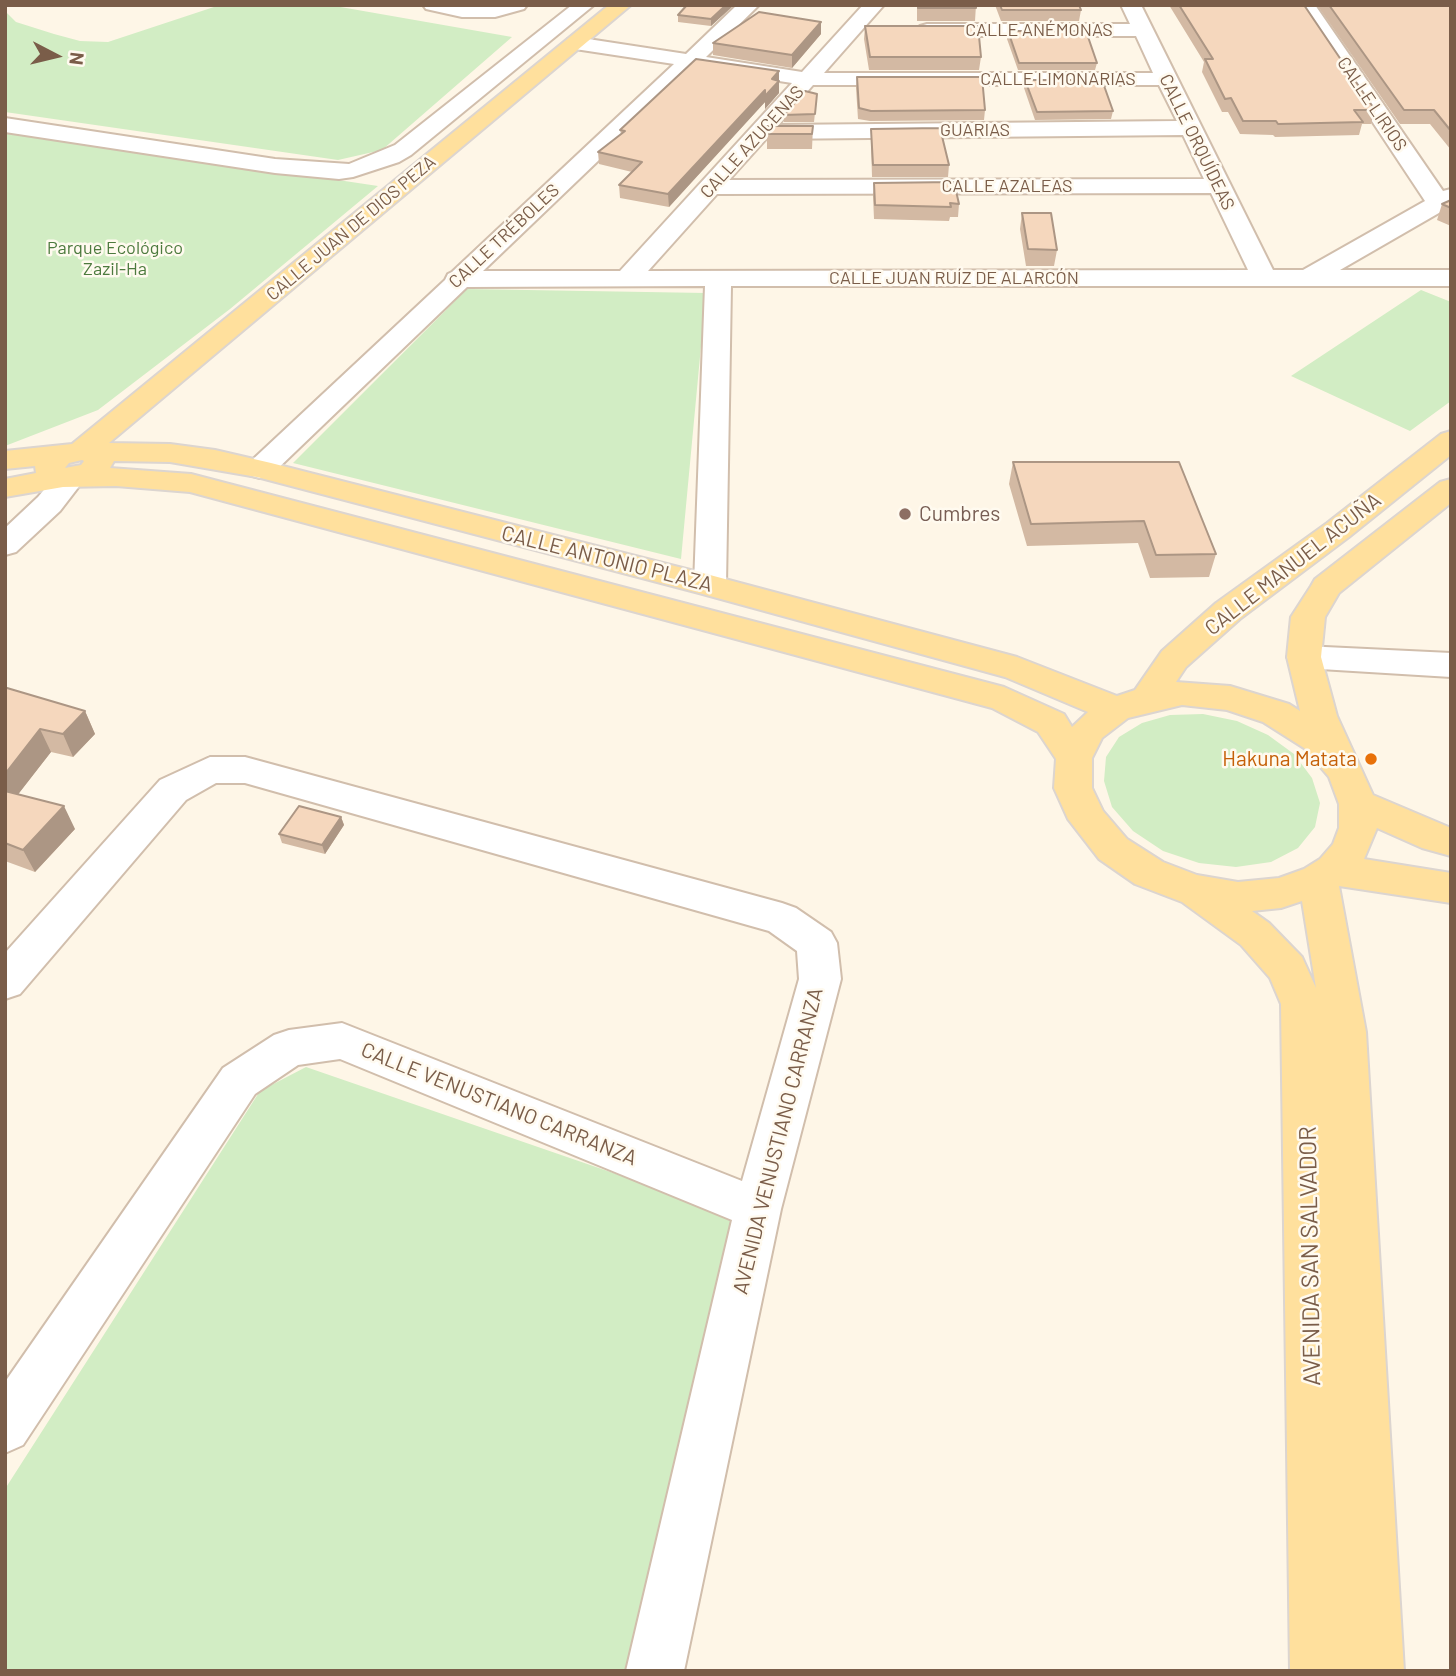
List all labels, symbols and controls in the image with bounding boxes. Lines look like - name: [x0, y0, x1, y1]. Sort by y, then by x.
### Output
- street label: CALLE ANÉMONAS: [965, 19, 1113, 41]
- north arrow: [21, 21, 91, 91]
- text: N: [65, 51, 90, 66]
- street label: CALLE LIRIOS: [1333, 53, 1411, 155]
- street label: CALLE LIMONARIAS: [980, 68, 1136, 90]
- street label: CALLE ORQUÍDEAS: [1155, 71, 1239, 213]
- street label: CALLE AZUCENAS: [696, 81, 808, 203]
- street label: GUARIAS: [940, 119, 1010, 141]
- street label: CALLE JUAN DE DIOS PEZA: [262, 151, 440, 305]
- street label: CALLE AZALEAS: [942, 175, 1072, 197]
- street label: CALLE TRÉBOLES: [444, 179, 564, 293]
- park label: Parque Ecológico Zazil-Ha: [47, 237, 183, 280]
- street label: CALLE JUAN RUÍZ DE ALARCÓN: [829, 267, 1079, 289]
- street label: CALLE MANUEL ACUÑA: [1200, 487, 1386, 641]
- place label: Cumbres: [919, 501, 1000, 527]
- marker: Cumbres: [897, 506, 913, 522]
- street label: CALLE ANTONIO PLAZA: [499, 521, 715, 597]
- place label: Hakuna Matata: [1222, 746, 1357, 772]
- marker: Hakuna Matata: [1363, 751, 1379, 767]
- street label: AVENIDA VENUSTIANO CARRANZA: [728, 985, 828, 1297]
- street label: CALLE VENUSTIANO CARRANZA: [357, 1037, 641, 1171]
- street label: AVENIDA SAN SALVADOR: [1293, 1126, 1327, 1386]

